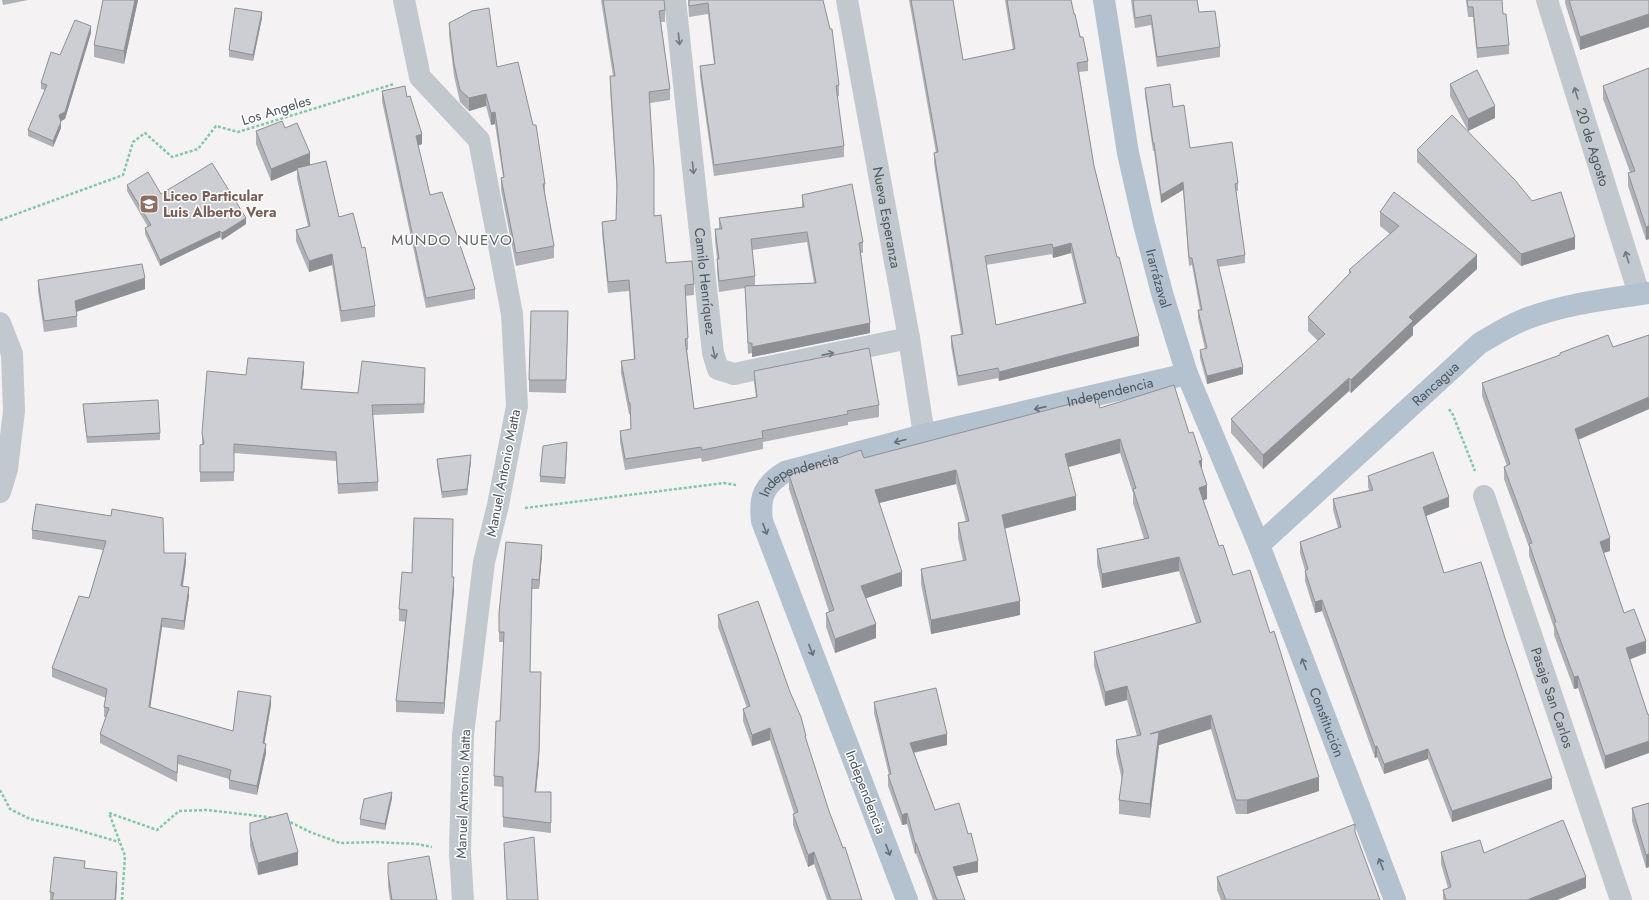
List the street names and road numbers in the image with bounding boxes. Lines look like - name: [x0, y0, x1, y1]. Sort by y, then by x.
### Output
- street label: Los Angeles: [239, 90, 314, 130]
- street label: 20 de Agosto: [1571, 105, 1615, 189]
- street label: Nueva Esperanza: [868, 165, 906, 270]
- street label: Camilo Henríquez: [690, 227, 721, 337]
- street label: Irarrázaval: [1141, 247, 1176, 311]
- street label: Rancagua: [1407, 357, 1463, 411]
- street label: Independencia: [1065, 372, 1155, 412]
- street label: Manuel Antonio Matta: [481, 408, 525, 538]
- street label: Independencia: [754, 448, 841, 500]
- street label: Pasaje San Carlos: [1526, 645, 1579, 751]
- street label: Constitución: [1304, 684, 1349, 760]
- street label: Manuel Antonio Matta: [451, 729, 475, 859]
- street label: Independencia: [841, 747, 891, 837]

